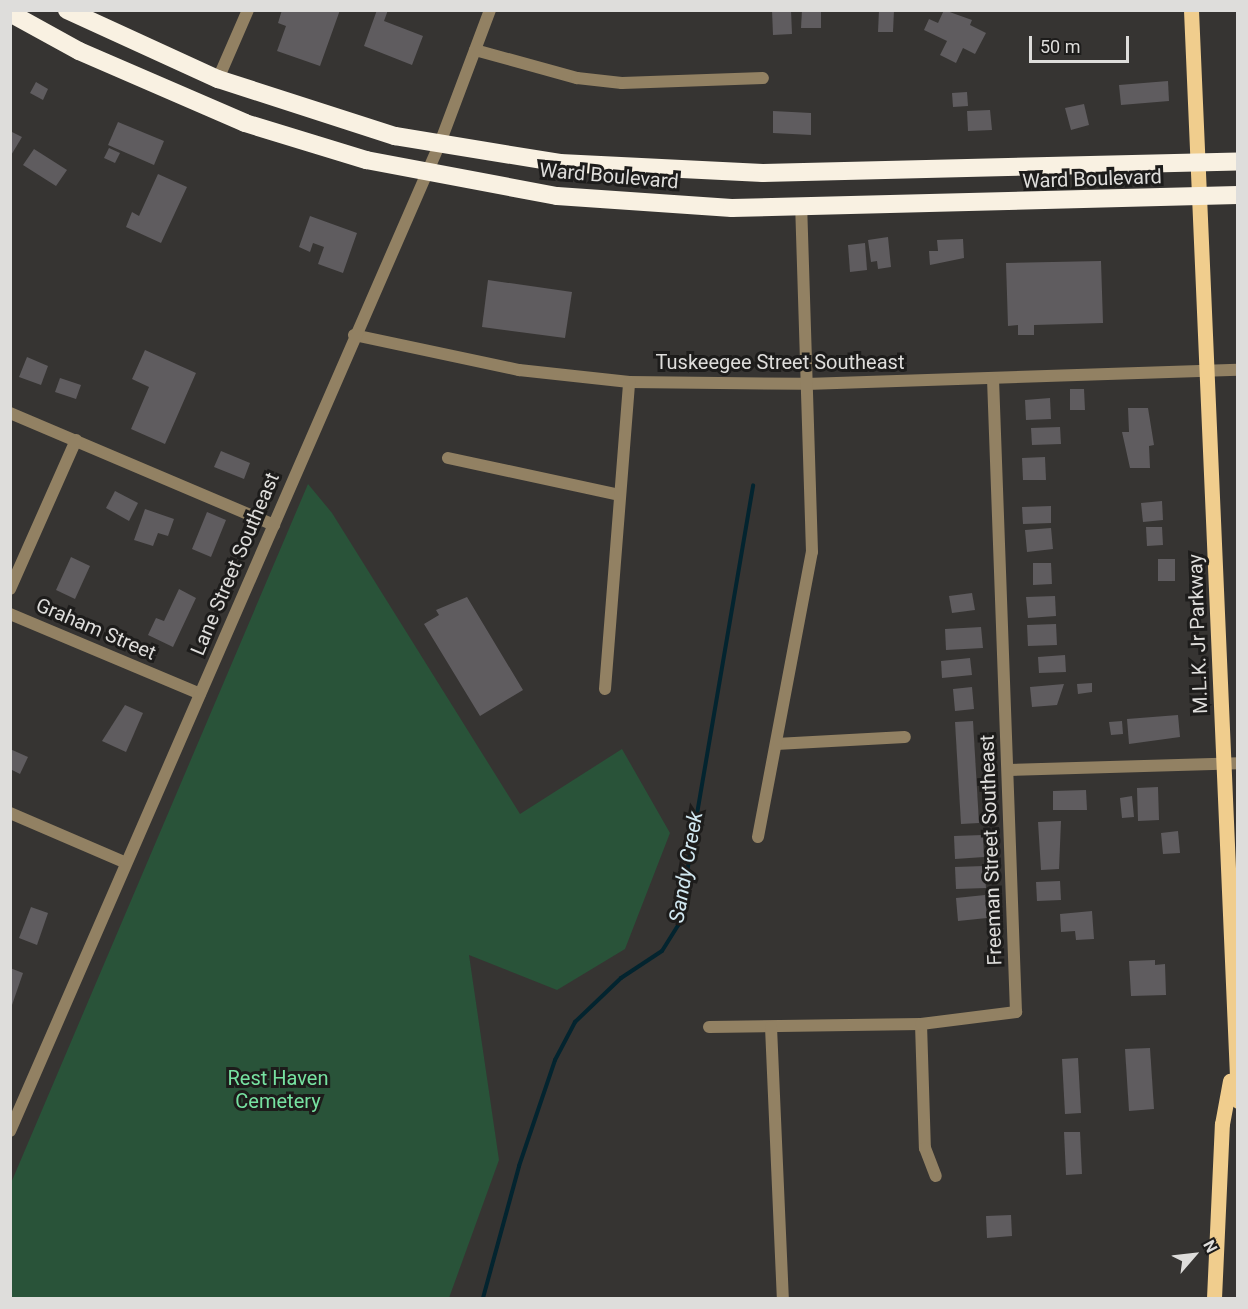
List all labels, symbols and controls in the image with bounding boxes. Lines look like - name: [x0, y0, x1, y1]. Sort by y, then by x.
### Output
- scale bar: [1032, 24, 1132, 62]
- text: 50 m: [1040, 36, 1080, 57]
- street label: Ward Boulevard: [538, 158, 680, 194]
- street label: Ward Boulevard: [1022, 165, 1162, 193]
- street label: Tuskeegee Street Southeast: [656, 350, 904, 374]
- street label: Lane Street Southeast: [186, 469, 284, 659]
- street label: M.L.K. Jr Parkway: [1183, 554, 1213, 714]
- street label: Graham Street: [32, 593, 160, 665]
- street label: Freeman Street Southeast: [975, 734, 1007, 966]
- water label: Sandy Creek: [664, 809, 708, 925]
- park label: Rest Haven Cemetery: [228, 1066, 328, 1113]
- north arrow: [1164, 1225, 1224, 1285]
- text: N: [1199, 1237, 1221, 1256]

